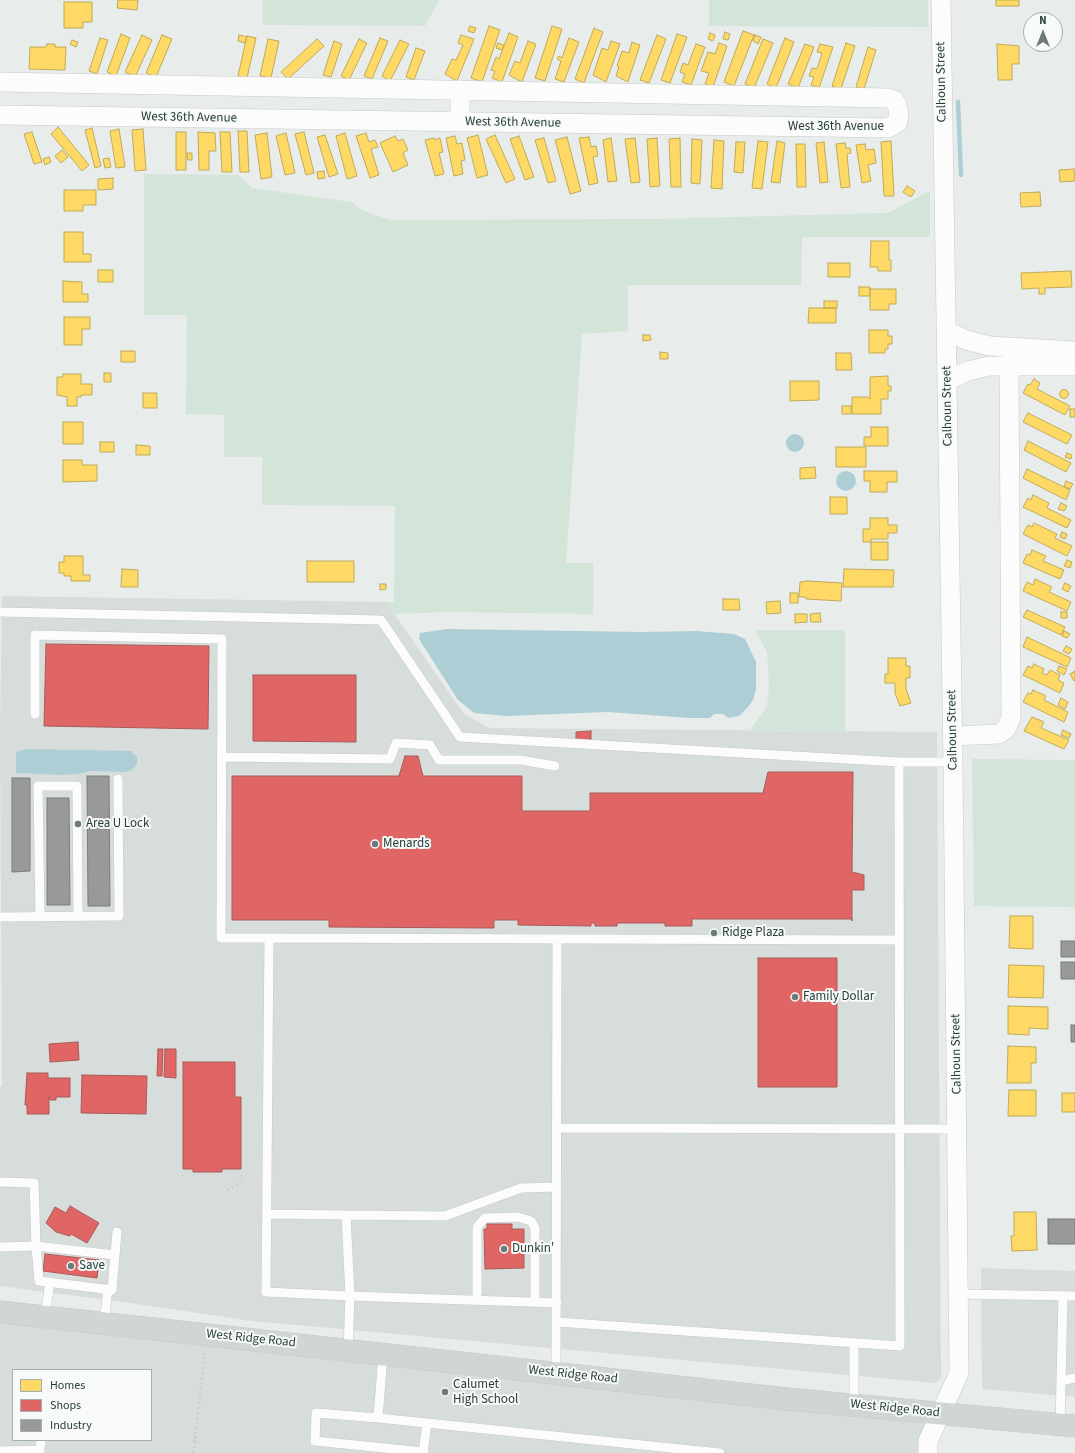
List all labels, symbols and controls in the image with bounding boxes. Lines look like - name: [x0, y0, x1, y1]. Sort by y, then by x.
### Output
- north arrow: [1023, 12, 1063, 52]
- text: N: [1039, 13, 1047, 28]
- street label: Calhoun Street: [933, 41, 951, 123]
- street label: West 36th Avenue: [141, 109, 237, 127]
- street label: West 36th Avenue: [465, 114, 561, 132]
- street label: West 36th Avenue: [788, 119, 884, 135]
- street label: Calhoun Street: [939, 365, 957, 447]
- street label: Calhoun Street: [944, 689, 962, 771]
- place label: Area U Lock: [86, 816, 149, 832]
- marker: Area U Lock: [73, 819, 83, 829]
- place label: Menards: [383, 836, 430, 852]
- marker: Menards: [370, 839, 380, 849]
- place label: Ridge Plaza: [722, 925, 784, 941]
- marker: Ridge Plaza: [709, 928, 719, 938]
- place label: Family Dollar: [803, 989, 874, 1005]
- marker: Family Dollar: [790, 992, 800, 1002]
- street label: Calhoun Street: [948, 1013, 966, 1095]
- place label: Dunkin': [512, 1241, 554, 1257]
- marker: Dunkin': [499, 1244, 509, 1254]
- place label: Save: [79, 1258, 105, 1274]
- marker: Save: [66, 1261, 76, 1271]
- street label: West Ridge Road: [205, 1327, 297, 1351]
- street label: West Ridge Road: [527, 1363, 619, 1387]
- legend: [12, 1369, 152, 1441]
- text: Homes: [50, 1377, 85, 1394]
- place label: Calumet High School: [453, 1377, 518, 1408]
- marker: Calumet High School: [440, 1387, 450, 1397]
- text: Shops: [50, 1397, 81, 1414]
- street label: West Ridge Road: [849, 1397, 941, 1421]
- text: Industry: [50, 1417, 92, 1434]

